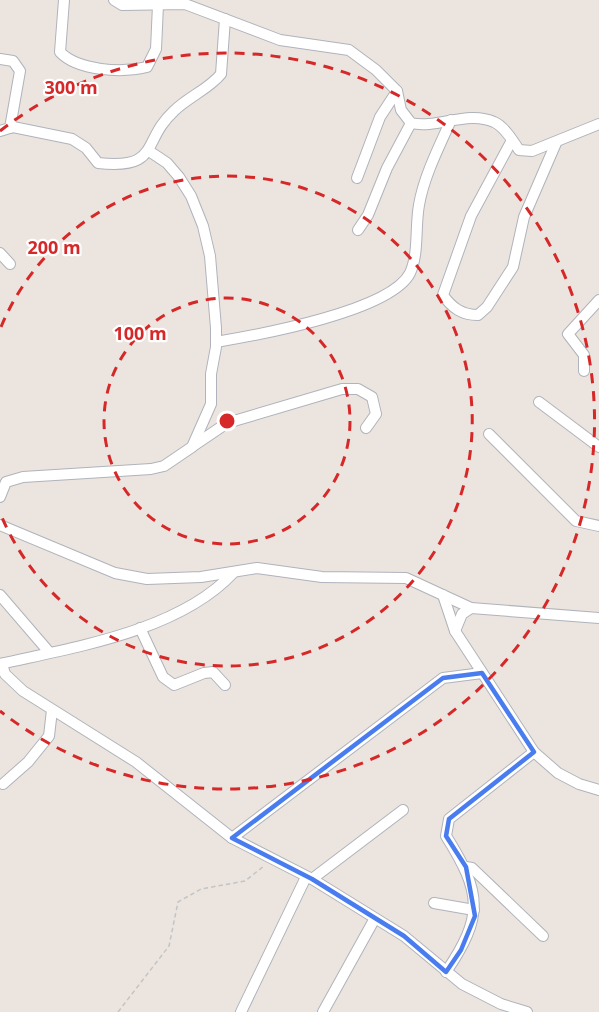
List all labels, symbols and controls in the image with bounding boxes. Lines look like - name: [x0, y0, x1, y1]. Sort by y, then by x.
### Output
- text: 300 m: [44, 75, 98, 99]
- text: 200 m: [27, 235, 81, 259]
- text: 100 m: [113, 321, 167, 345]
- centre of rings: [217, 411, 237, 431]

